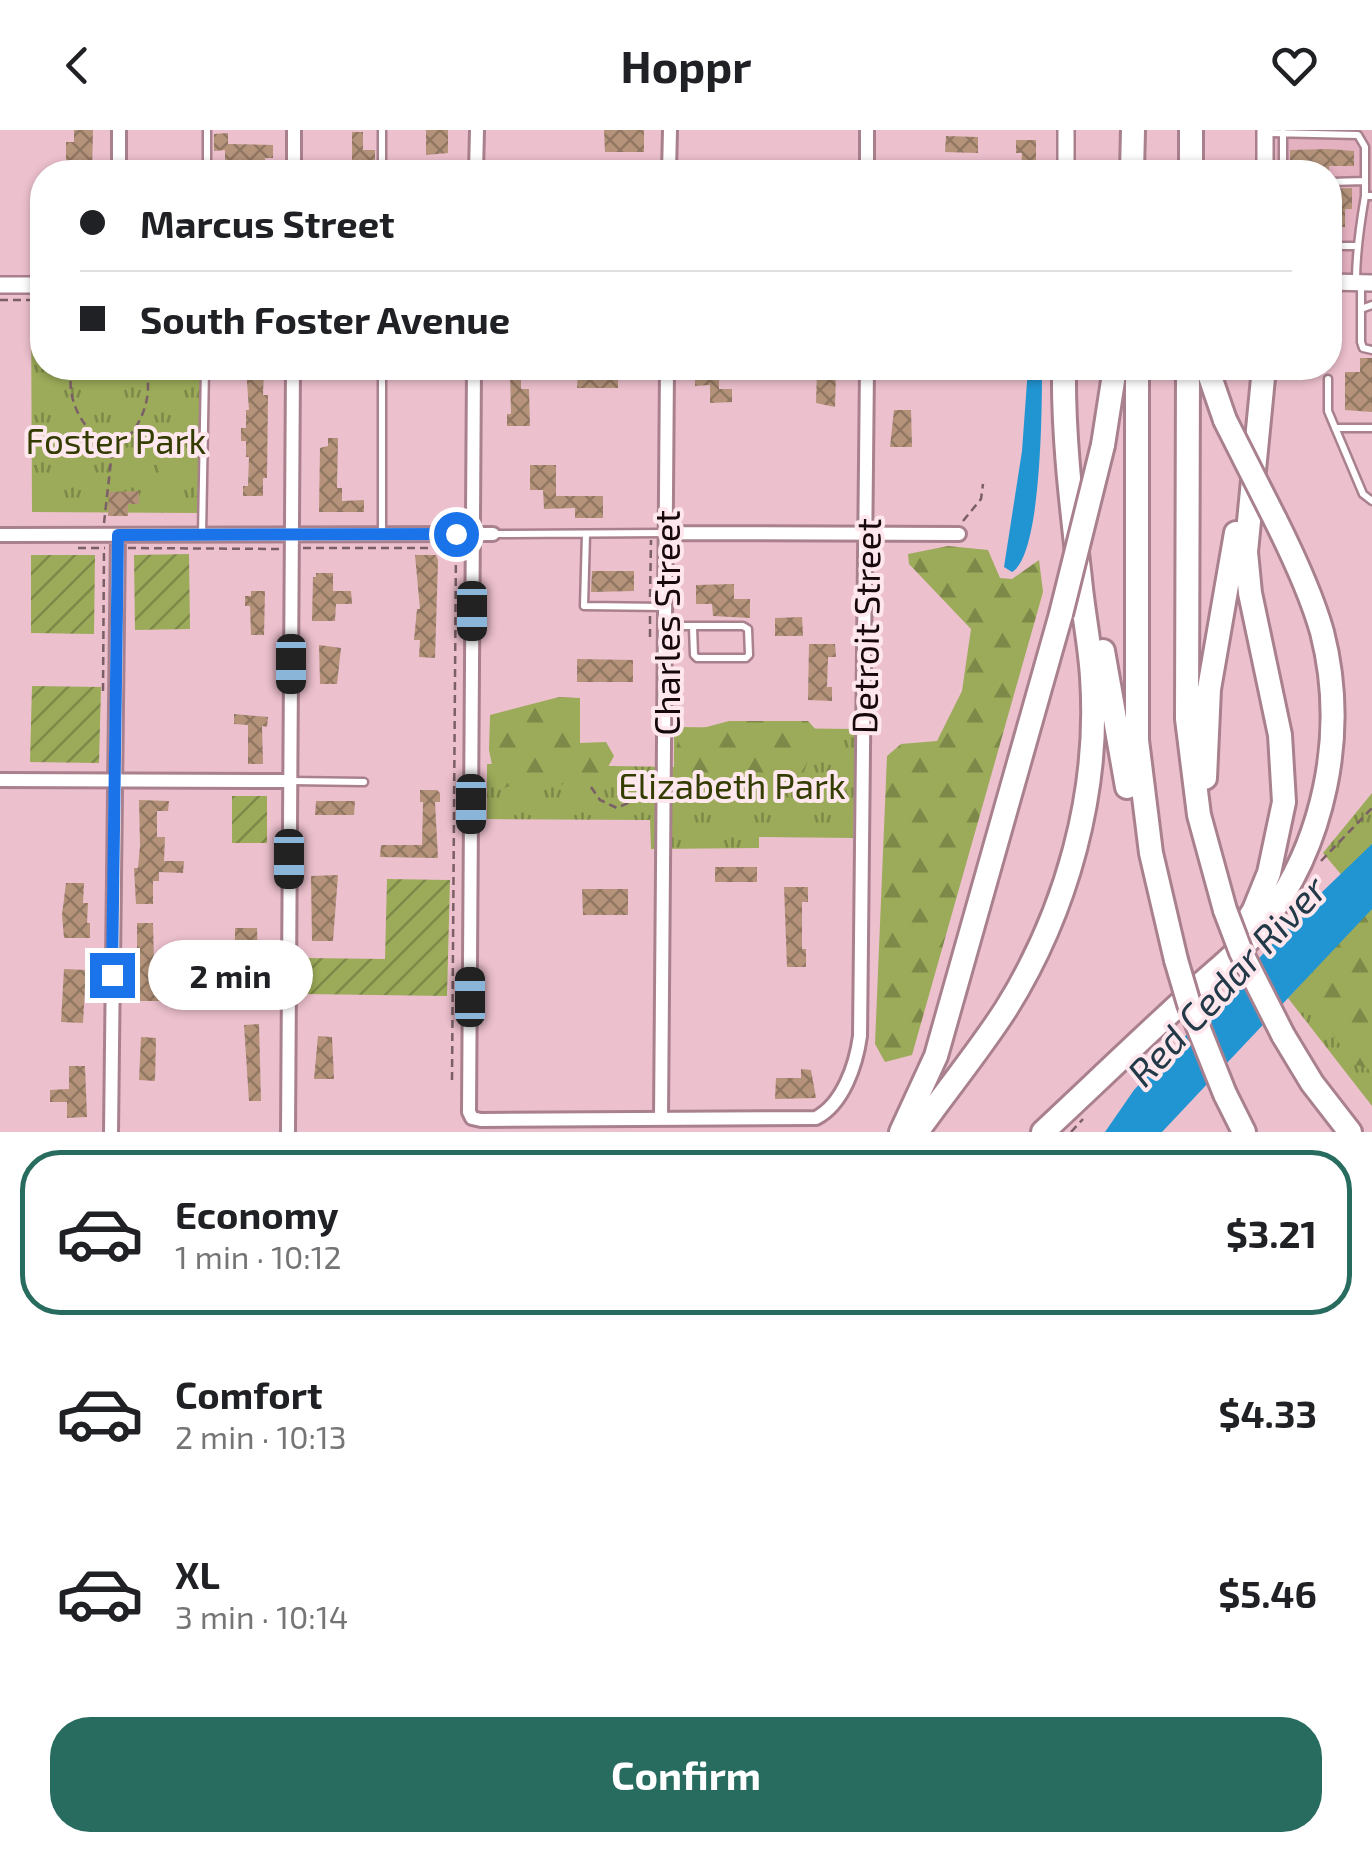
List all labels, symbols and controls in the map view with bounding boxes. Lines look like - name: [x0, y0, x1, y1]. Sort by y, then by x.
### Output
- icon: back: [50, 38, 105, 93]
- text: Hoppr: [621, 38, 751, 92]
- icon: heart: [1267, 38, 1322, 93]
- text: Marcus Street: [140, 200, 395, 246]
- text: South Foster Avenue: [140, 296, 510, 342]
- park label: Foster Park: [26, 419, 207, 461]
- street label: Charles Street: [645, 510, 687, 736]
- route start: [434, 512, 479, 557]
- street label: Detroit Street: [842, 518, 888, 734]
- car: [457, 581, 487, 641]
- car: [276, 634, 306, 694]
- park label: Elizabeth Park: [618, 764, 846, 806]
- car: [456, 774, 486, 834]
- car: [274, 829, 304, 889]
- water label: Red Cedar River: [1117, 865, 1336, 1095]
- callout: 2 min: [147, 940, 312, 1010]
- route end: [90, 953, 135, 998]
- text: 2 min: [190, 956, 271, 994]
- car: [455, 967, 485, 1027]
- icon: car: [55, 1188, 145, 1278]
- text: Economy: [175, 1191, 339, 1237]
- text: $3.21: [1226, 1210, 1317, 1256]
- text: 1 min · 10:12: [175, 1237, 342, 1275]
- icon: car: [55, 1368, 145, 1458]
- text: Comfort: [175, 1371, 323, 1417]
- text: $4.33: [1218, 1390, 1317, 1436]
- text: 2 min · 10:13: [175, 1417, 347, 1455]
- icon: car: [55, 1548, 145, 1638]
- text: XL: [175, 1551, 220, 1597]
- text: $5.46: [1218, 1570, 1317, 1616]
- text: 3 min · 10:14: [175, 1597, 348, 1635]
- button: Confirm: [50, 1717, 1322, 1832]

